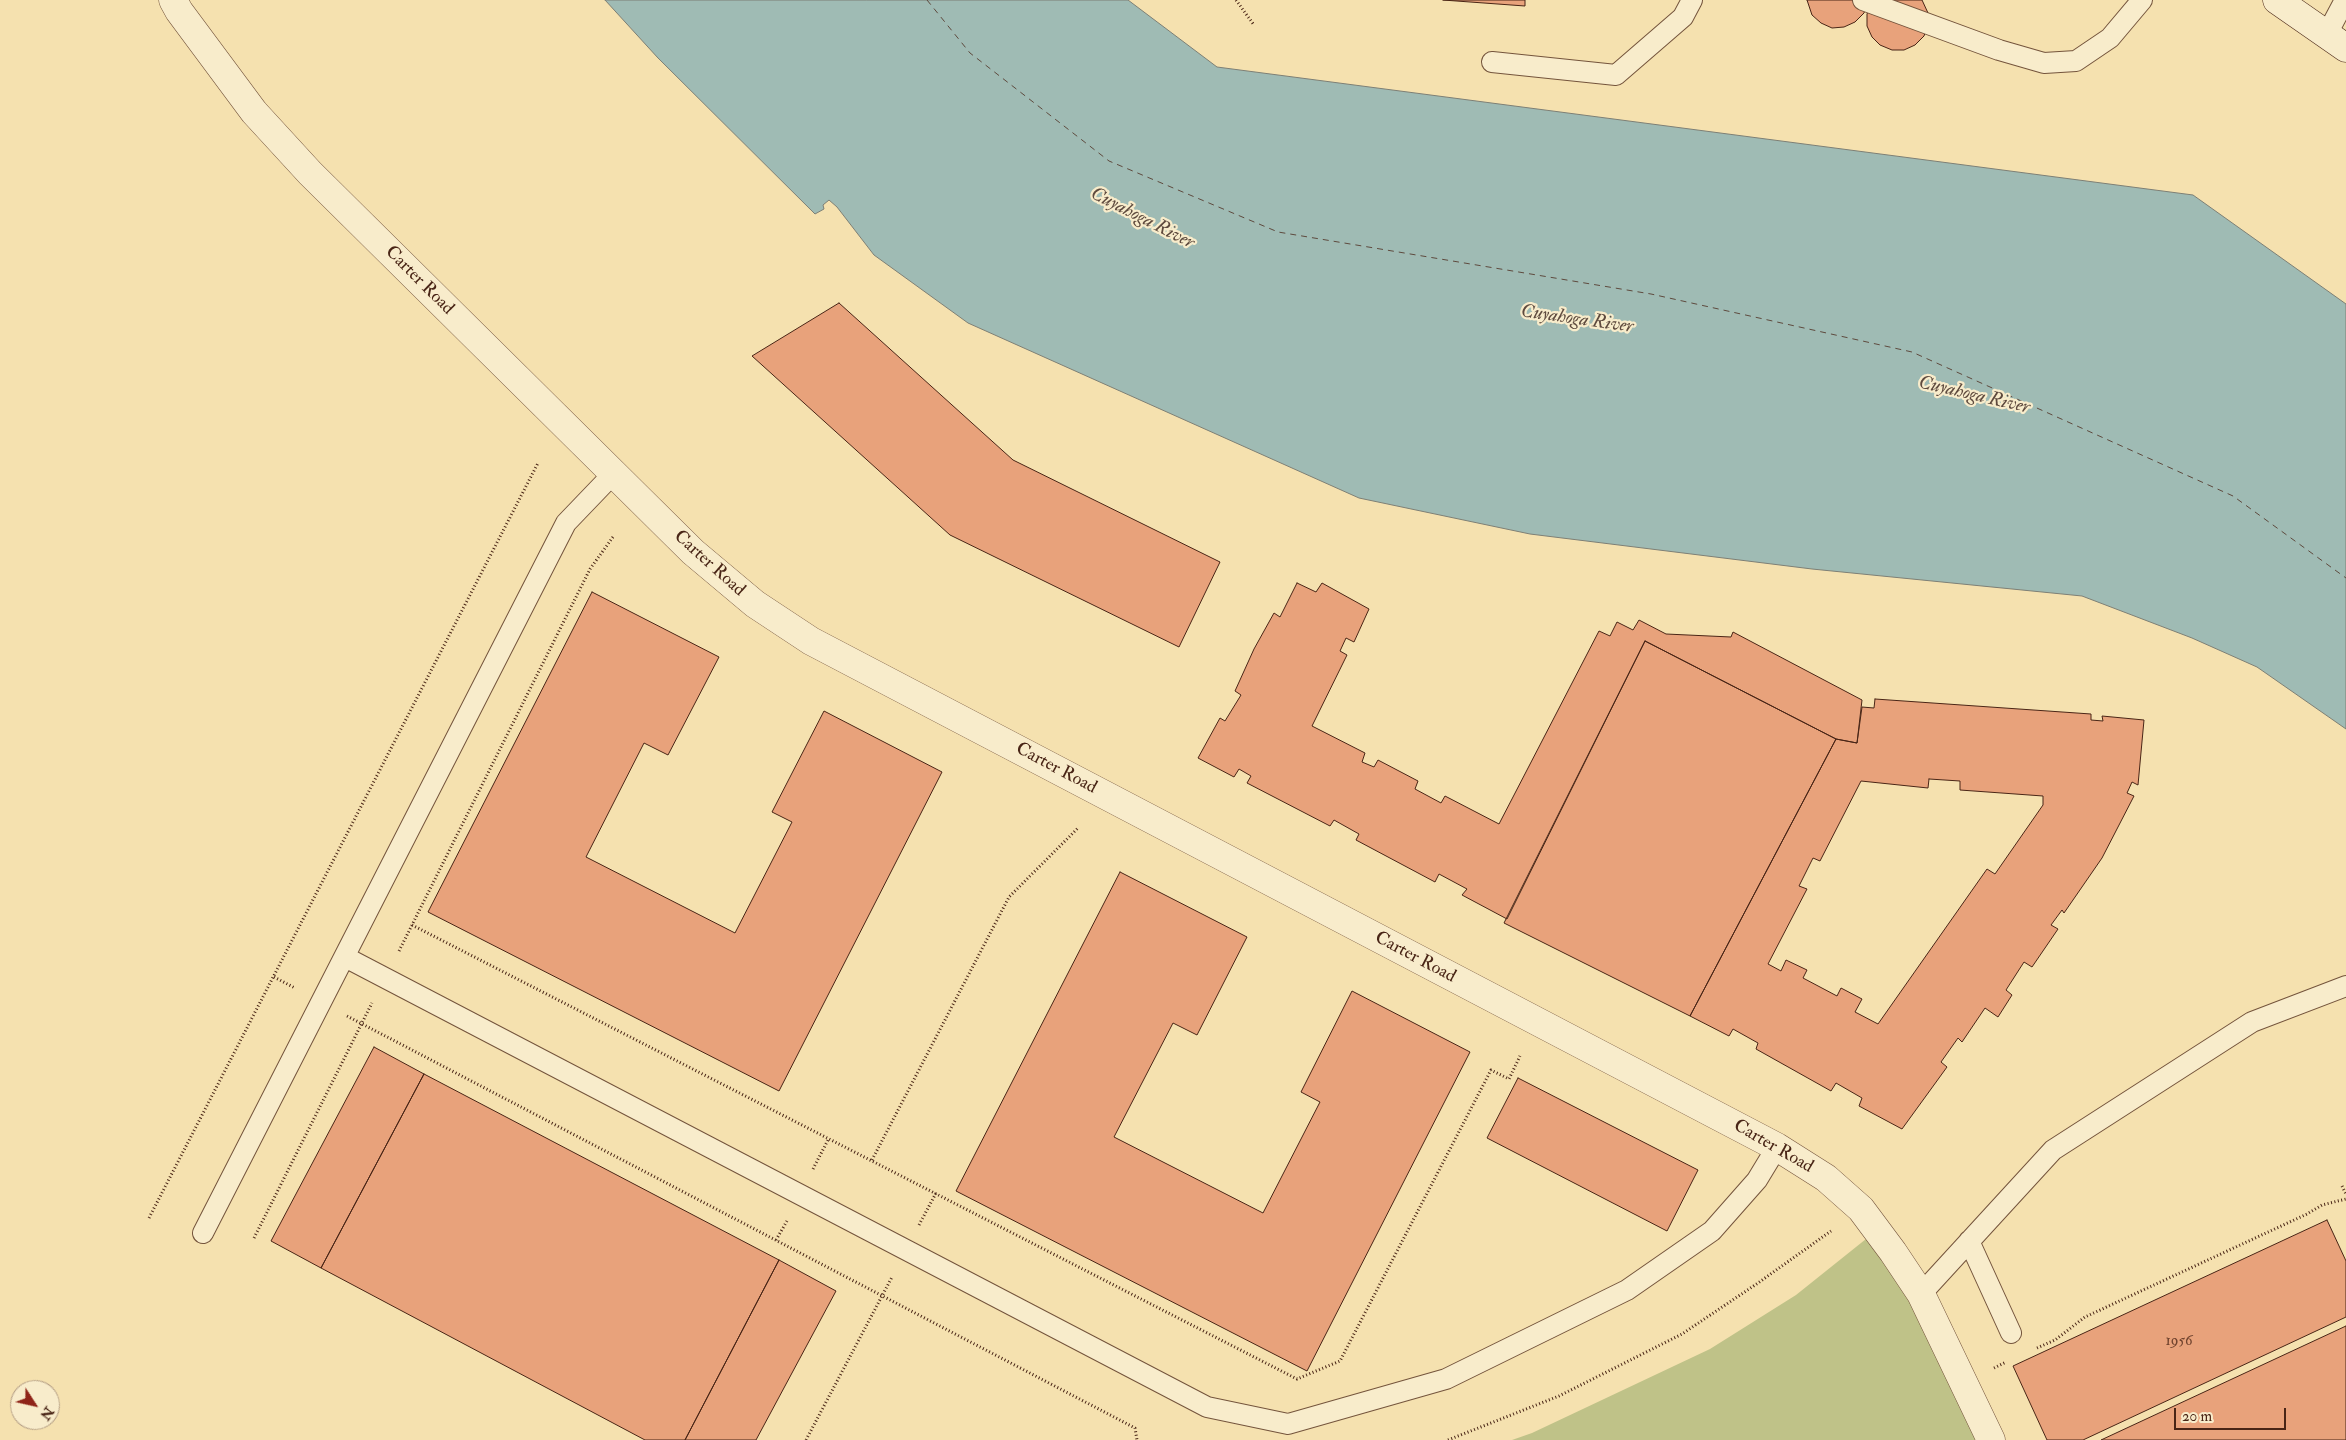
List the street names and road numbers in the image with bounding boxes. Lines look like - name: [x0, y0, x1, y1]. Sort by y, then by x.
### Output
- street label: Carter Road: [380, 242, 458, 320]
- street label: Carter Road: [669, 526, 749, 602]
- street label: Carter Road: [1012, 739, 1100, 799]
- street label: Carter Road: [1371, 928, 1459, 988]
- street label: Carter Road: [1729, 1115, 1817, 1179]

